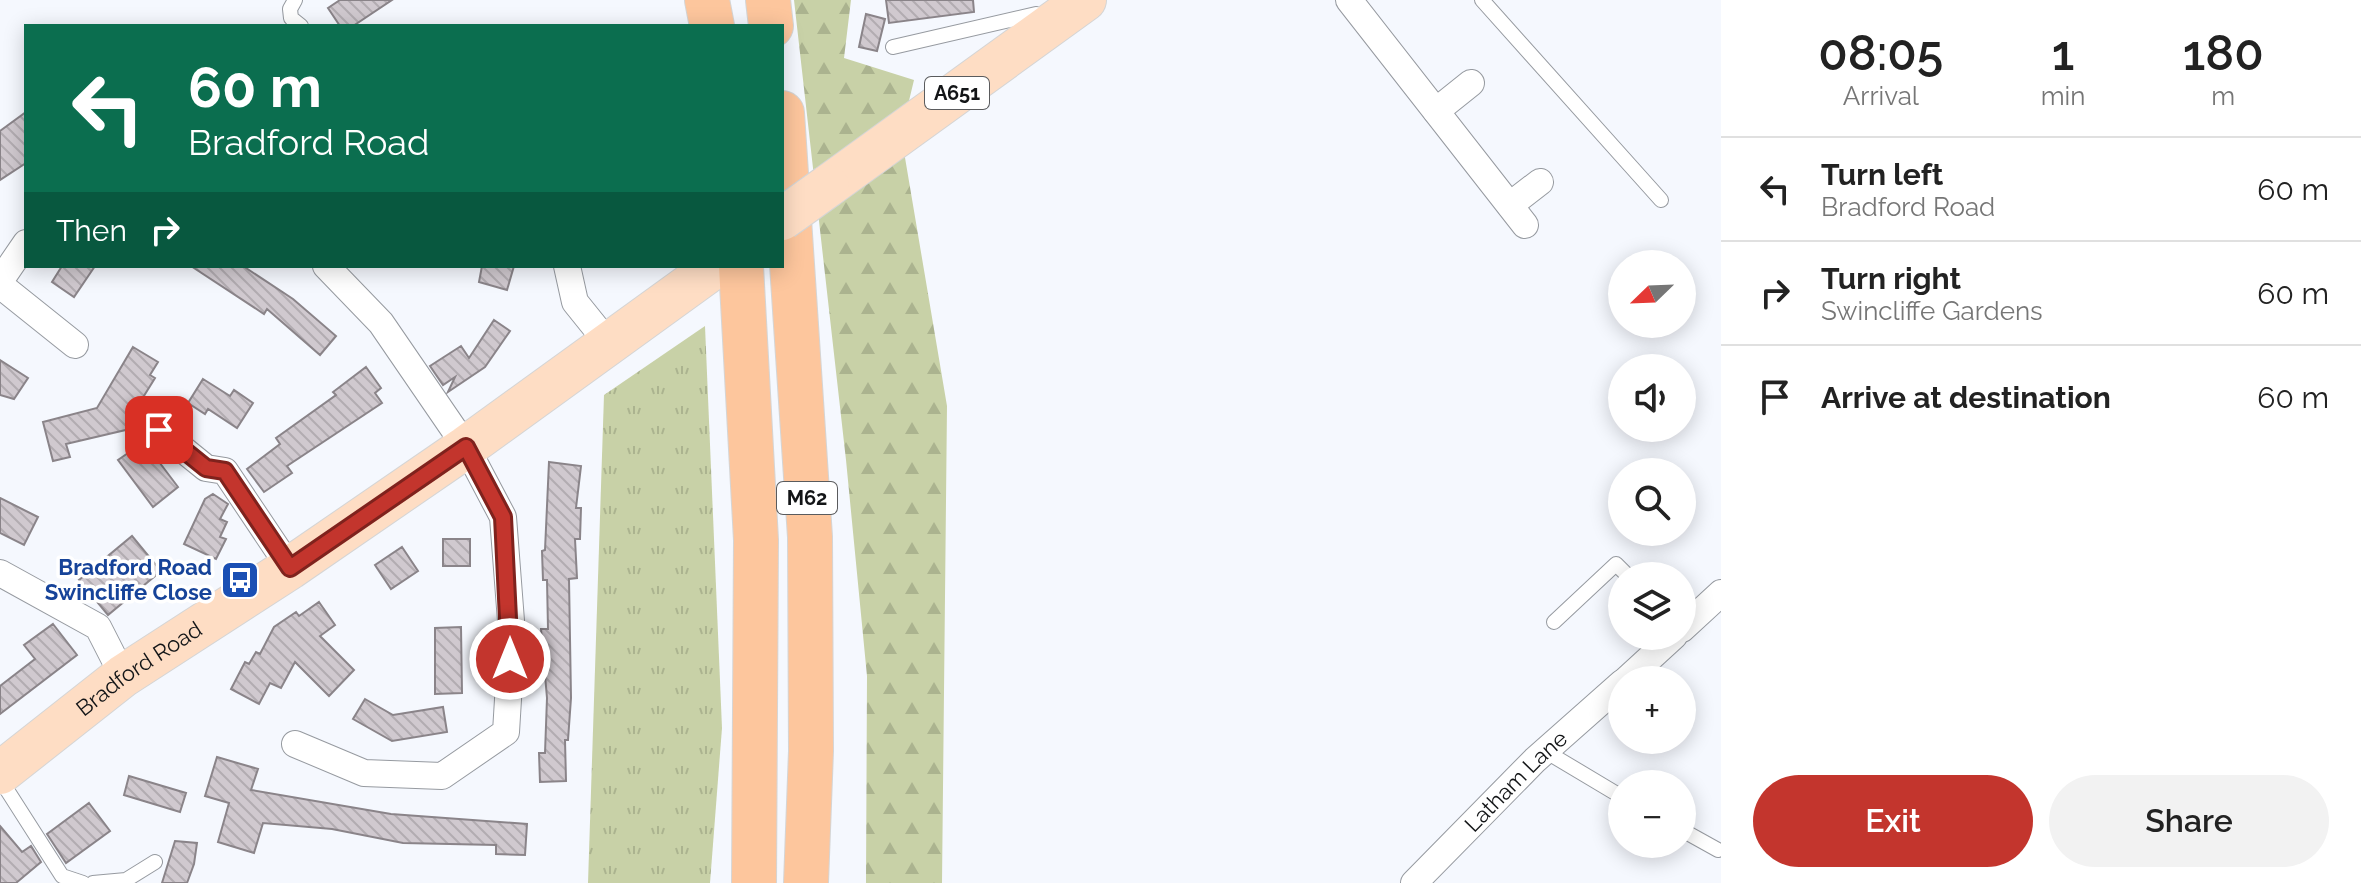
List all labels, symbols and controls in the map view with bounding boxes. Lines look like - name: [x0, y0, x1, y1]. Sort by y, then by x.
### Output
- text: 08:05: [1818, 25, 1943, 81]
- text: 1: [2052, 25, 2074, 81]
- text: 180: [2183, 25, 2264, 81]
- text: 60 m: [188, 54, 322, 120]
- icon: left: [56, 56, 160, 160]
- road number: A651: [925, 77, 989, 109]
- text: Arrival: [1843, 81, 1919, 111]
- text: min: [2041, 81, 2085, 111]
- text: m: [2211, 81, 2235, 111]
- text: Bradford Road: [188, 121, 429, 163]
- text: Turn left: [1821, 157, 1943, 192]
- icon: left: [1753, 167, 1797, 211]
- text: 60 m: [2257, 172, 2329, 207]
- text: Bradford Road: [1821, 192, 1995, 222]
- icon: right: [143, 208, 187, 252]
- text: Then: [56, 213, 127, 248]
- north arrow: [1608, 250, 1696, 338]
- map controls: [1608, 250, 1696, 858]
- text: Turn right: [1821, 261, 1961, 296]
- icon: right: [1753, 271, 1797, 315]
- text: 60 m: [2257, 276, 2329, 311]
- text: Swincliffe Gardens: [1821, 296, 2043, 326]
- button: sound: [1608, 354, 1696, 442]
- icon: arrive: [1753, 375, 1797, 419]
- text: Arrive at destination: [1821, 380, 2111, 415]
- text: 60 m: [2257, 380, 2329, 415]
- pin: [125, 396, 193, 464]
- icon: arrive: [137, 408, 181, 452]
- button: search: [1608, 458, 1696, 546]
- road number: M62: [777, 482, 837, 514]
- place label: Bradford Road Swincliffe Close: [45, 554, 212, 605]
- bus stop icon: Bradford Road Swincliffe Close: [219, 559, 261, 601]
- button: layers: [1608, 562, 1696, 650]
- street label: Bradford Road: [71, 616, 207, 721]
- position arrow: [468, 617, 552, 701]
- button: +: [1608, 666, 1696, 754]
- street label: Latham Lane: [1459, 725, 1572, 837]
- button: −: [1608, 770, 1696, 858]
- button: Exit: [1753, 775, 2033, 867]
- button: Share: [2049, 775, 2329, 867]

